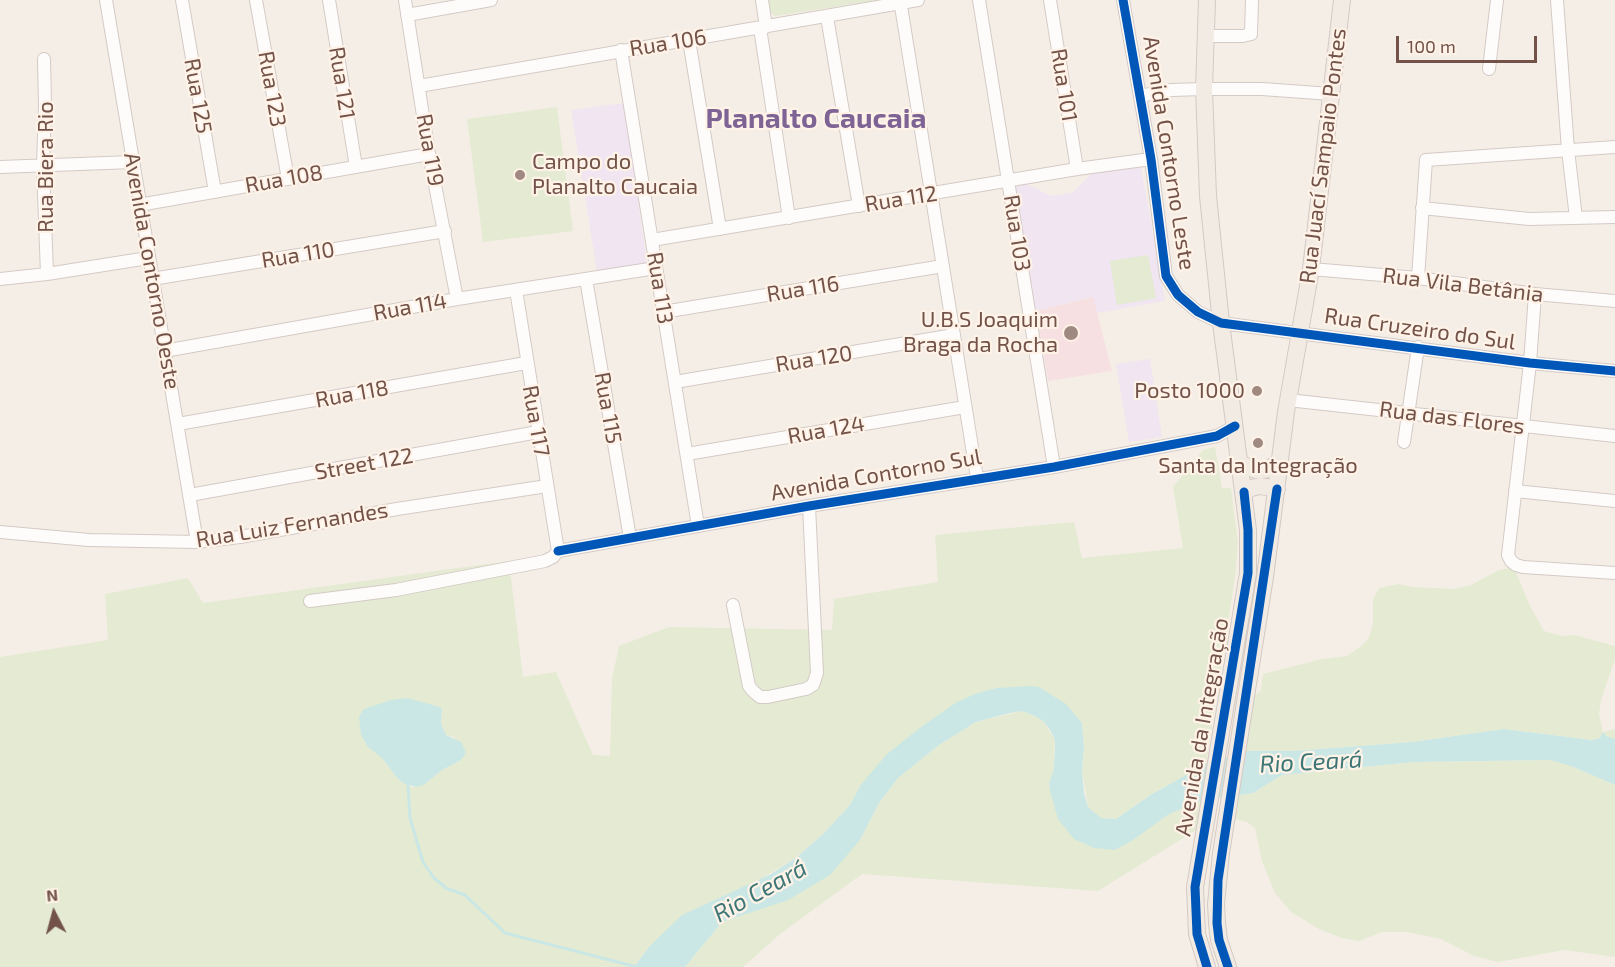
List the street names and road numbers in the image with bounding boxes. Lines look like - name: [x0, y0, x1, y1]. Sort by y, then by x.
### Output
- street label: Rua 106: [628, 24, 708, 62]
- street label: Rua Juací Sampaio Pontes: [1294, 27, 1352, 285]
- street label: Avenida Contorno Leste: [1137, 34, 1201, 272]
- street label: Rua 121: [323, 45, 361, 121]
- street label: Rua 101: [1045, 46, 1083, 124]
- street label: Rua 123: [252, 49, 292, 129]
- street label: Rua 125: [178, 56, 218, 136]
- street label: Rua Biera Rio: [33, 101, 59, 233]
- street label: Rua 119: [411, 112, 449, 188]
- street label: Avenida Contorno Oeste: [118, 151, 186, 391]
- street label: Rua 108: [243, 159, 325, 199]
- street label: Rua 112: [863, 180, 939, 218]
- street label: Rua 103: [998, 193, 1036, 273]
- street label: Rua 110: [259, 236, 337, 274]
- street label: Rua 113: [641, 250, 679, 326]
- street label: Rua Vila Betânia: [1381, 262, 1545, 308]
- street label: Rua 116: [765, 270, 841, 308]
- street label: Rua 114: [371, 288, 449, 326]
- street label: Rua Cruzeiro do Sul: [1323, 303, 1517, 355]
- street label: Rua 120: [774, 340, 854, 378]
- street label: Rua 115: [589, 370, 627, 446]
- street label: Rua 118: [313, 375, 391, 413]
- street label: Rua 117: [517, 383, 555, 459]
- street label: Rua das Flores: [1378, 396, 1526, 440]
- street label: Rua 124: [785, 410, 867, 450]
- street label: Street 122: [313, 442, 415, 486]
- street label: Avenida Contorno Sul: [769, 443, 983, 507]
- street label: Rua Luiz Fernandes: [194, 497, 390, 553]
- street label: Avenida da Integração: [1170, 616, 1234, 838]

